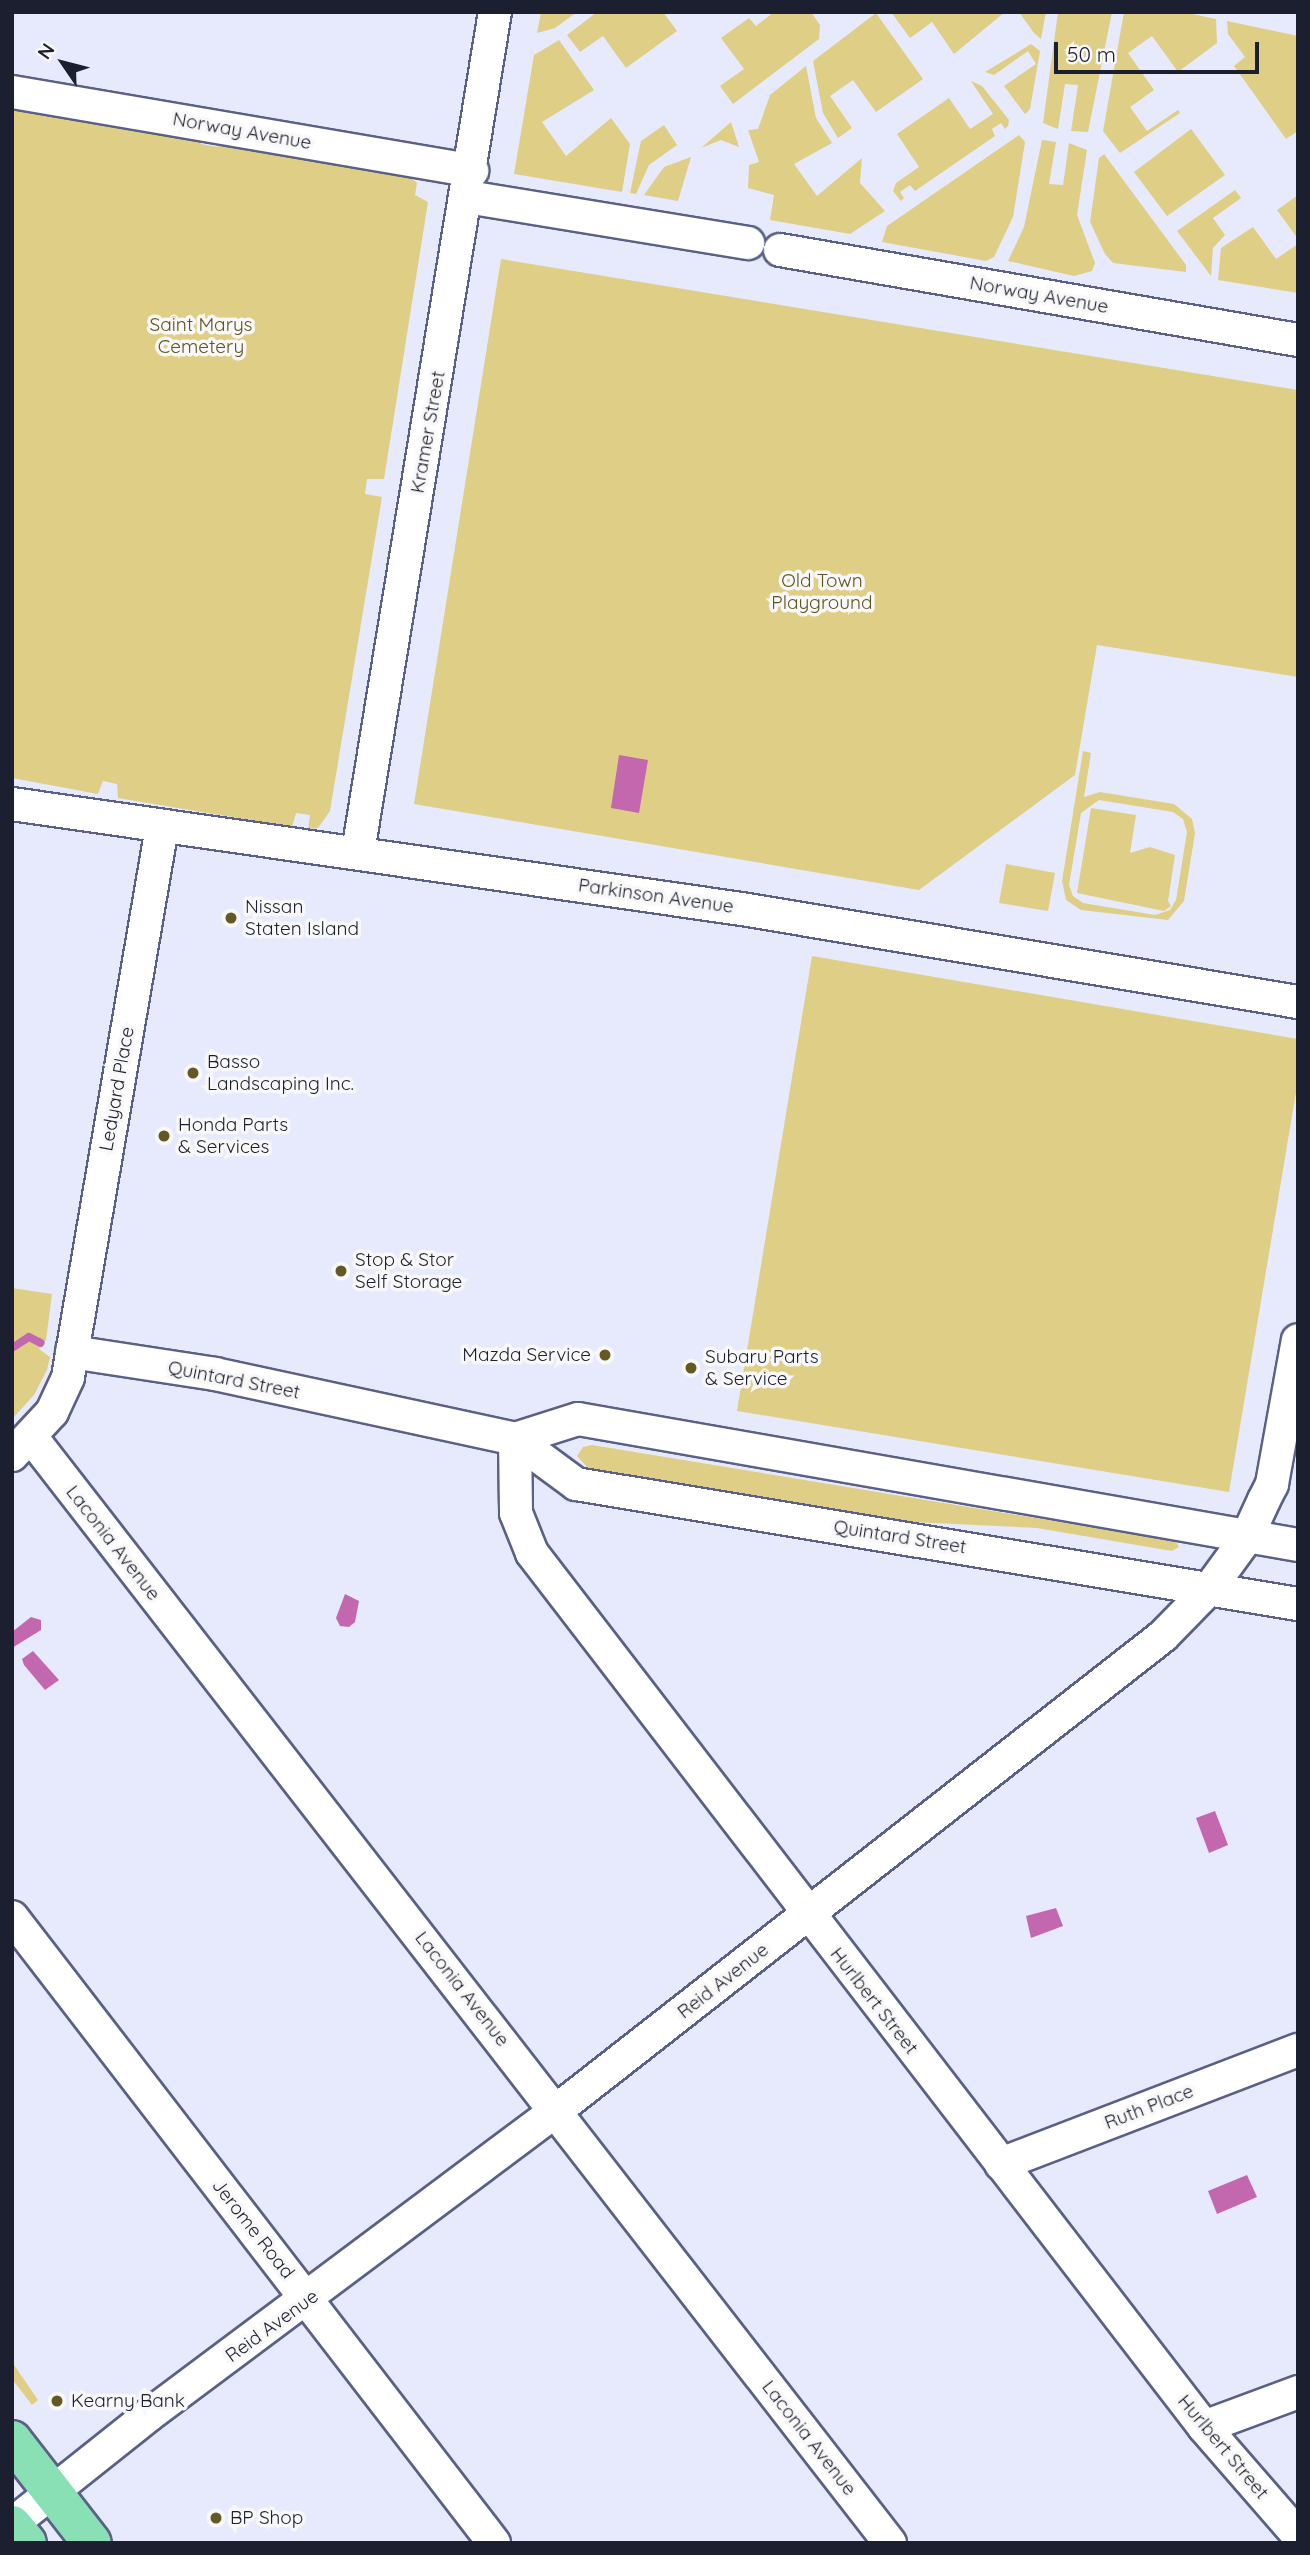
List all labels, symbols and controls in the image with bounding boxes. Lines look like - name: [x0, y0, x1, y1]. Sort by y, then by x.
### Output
- north arrow: [28, 28, 98, 98]
- scale bar: [1058, 28, 1263, 72]
- text: N: [32, 38, 60, 64]
- text: 50 m: [1067, 41, 1116, 67]
- street label: Norway Avenue: [171, 108, 313, 154]
- street label: Norway Avenue: [968, 272, 1110, 318]
- park label: Saint Marys Cemetery: [150, 314, 252, 358]
- street label: Kramer Street: [406, 369, 450, 495]
- park label: Old Town Playground: [771, 570, 873, 614]
- street label: Parkinson Avenue: [577, 874, 735, 918]
- place label: Nissan Staten Island: [245, 896, 359, 940]
- marker: Nissan Staten Island: [223, 910, 239, 926]
- street label: Ledyard Place: [95, 1025, 139, 1153]
- place label: Basso Landscaping Inc.: [207, 1051, 354, 1095]
- marker: Basso Landscaping Inc.: [185, 1065, 201, 1081]
- place label: Honda Parts & Services: [178, 1114, 288, 1158]
- marker: Honda Parts & Services: [156, 1128, 172, 1144]
- place label: Stop & Stor Self Storage: [355, 1249, 462, 1293]
- marker: Stop & Stor Self Storage: [333, 1263, 349, 1279]
- place label: Mazda Service: [462, 1344, 591, 1366]
- place label: Subaru Parts & Service: [705, 1346, 819, 1390]
- marker: Mazda Service: [597, 1347, 613, 1363]
- street label: Quintard Street: [166, 1356, 302, 1404]
- marker: Subaru Parts & Service: [683, 1360, 699, 1376]
- street label: Laconia Avenue: [61, 1481, 165, 1605]
- street label: Quintard Street: [832, 1515, 968, 1559]
- street label: Laconia Avenue: [410, 1927, 514, 2051]
- street label: Reid Avenue: [673, 1938, 773, 2024]
- street label: Hurlbert Street: [825, 1943, 923, 2059]
- street label: Ruth Place: [1101, 2080, 1197, 2134]
- street label: Jerome Road: [207, 2175, 299, 2283]
- street label: Reid Avenue: [221, 2285, 323, 2367]
- street label: Laconia Avenue: [757, 2376, 861, 2500]
- place label: Kearny Bank: [71, 2390, 185, 2412]
- street label: Hurlbert Street: [1173, 2390, 1273, 2504]
- marker: Kearny Bank: [49, 2393, 65, 2409]
- place label: BP Shop: [230, 2507, 303, 2529]
- marker: BP Shop: [208, 2510, 224, 2526]

